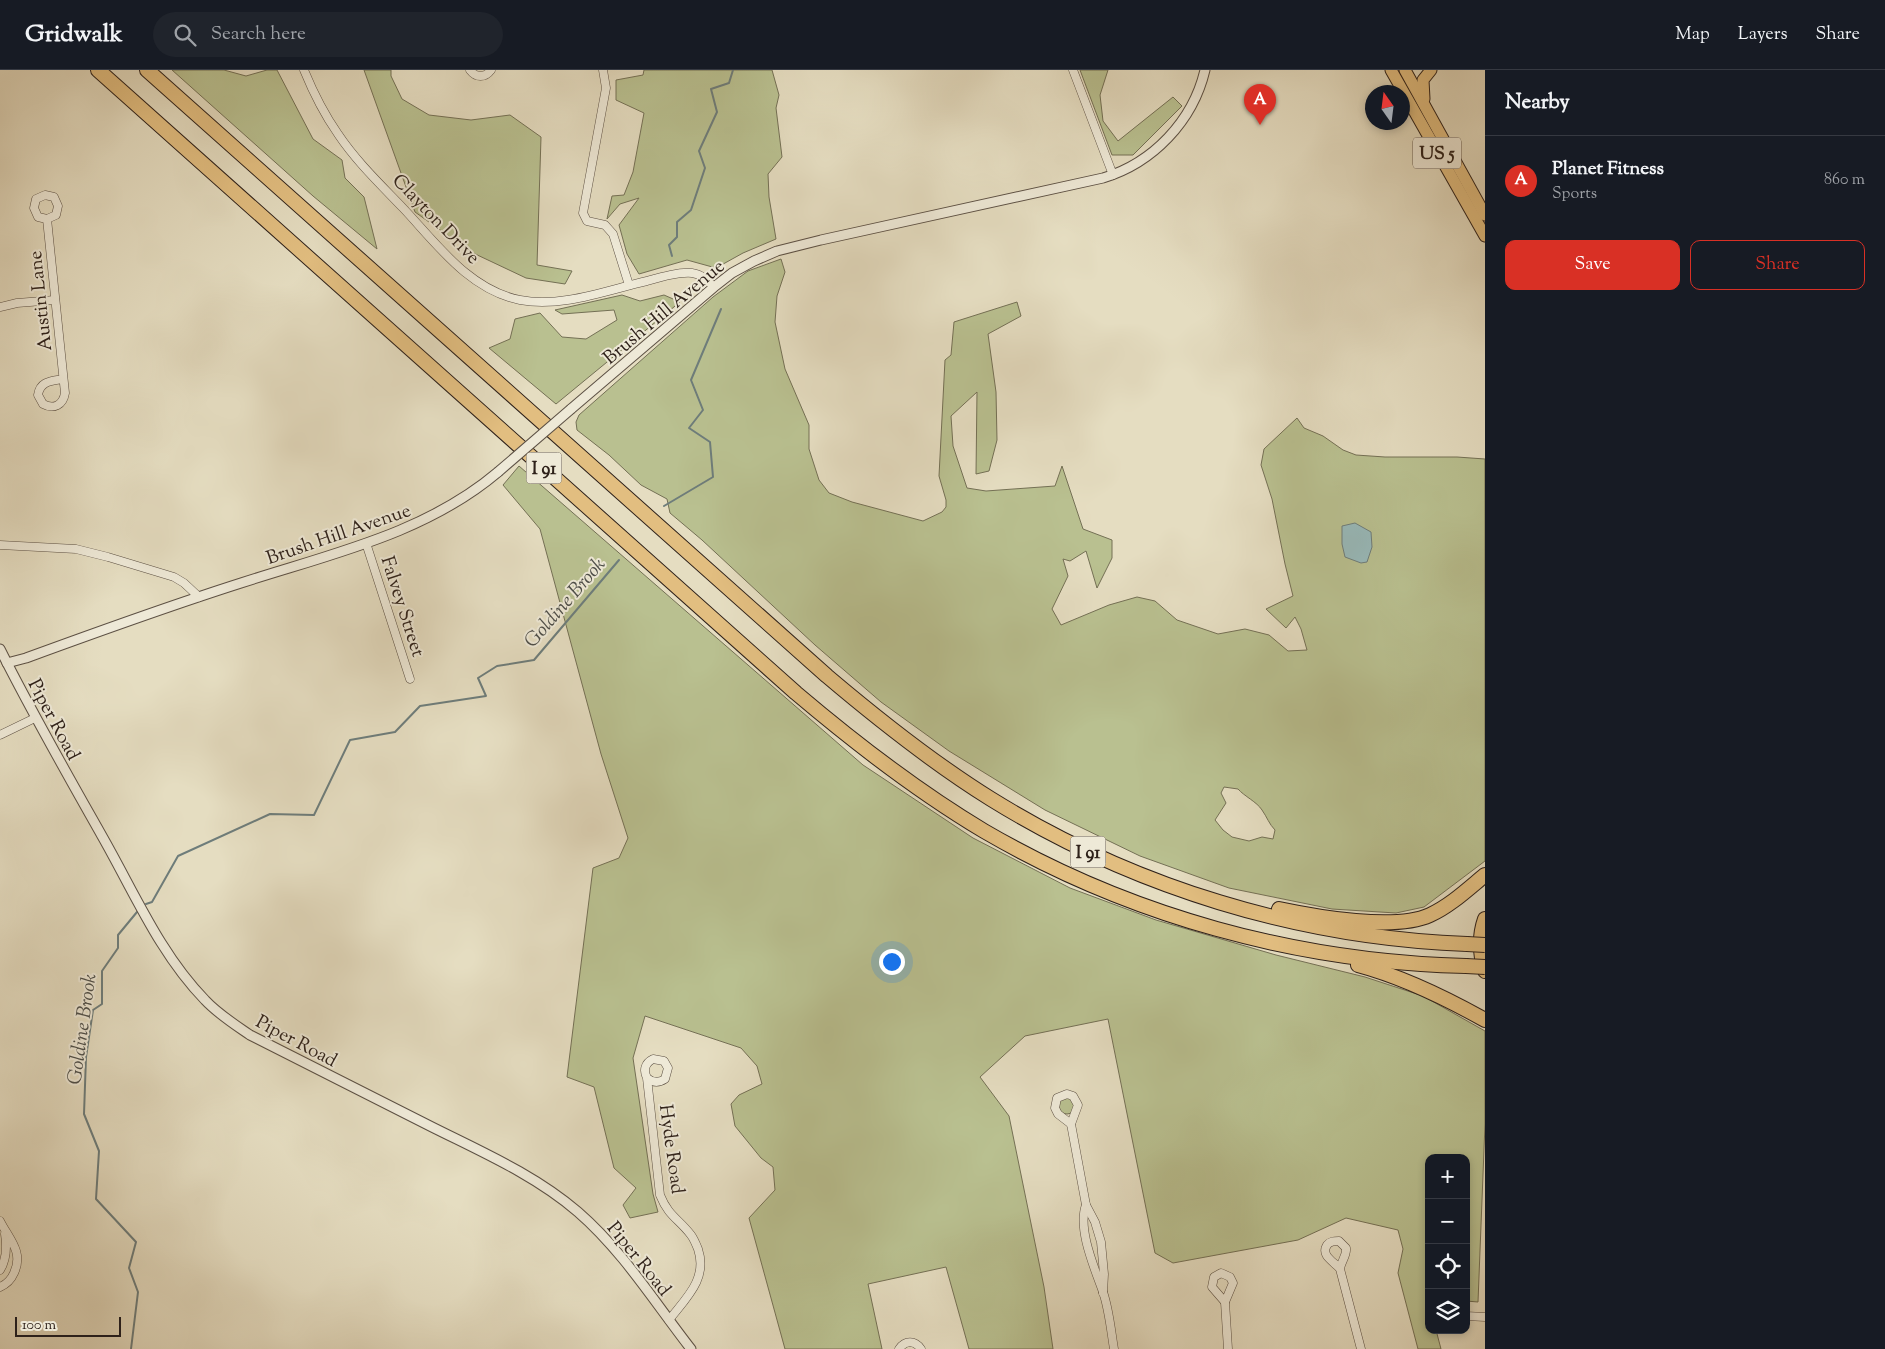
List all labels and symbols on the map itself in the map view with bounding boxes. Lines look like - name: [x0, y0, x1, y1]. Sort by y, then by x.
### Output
- pin: A: [1244, 84, 1276, 125]
- north arrow: [1365, 85, 1410, 130]
- road number: US 5: [1413, 138, 1461, 169]
- street label: Clayton Drive: [385, 168, 485, 271]
- street label: Austin Lane: [23, 249, 60, 352]
- street label: Brush Hill Avenue: [598, 254, 731, 372]
- road number: I 91: [526, 452, 562, 483]
- street label: Brush Hill Avenue: [263, 498, 415, 573]
- water label: Goldine Brook: [518, 552, 613, 655]
- street label: Falvey Street: [373, 553, 431, 661]
- street label: Piper Road: [20, 675, 86, 766]
- road number: I 91: [1070, 836, 1106, 868]
- your location: [879, 949, 905, 975]
- water label: Goldine Brook: [61, 972, 106, 1087]
- street label: Piper Road: [250, 1009, 342, 1075]
- street label: Hyde Road: [651, 1103, 690, 1196]
- street label: Piper Road: [600, 1216, 677, 1303]
- scale bar: [15, 1314, 121, 1337]

